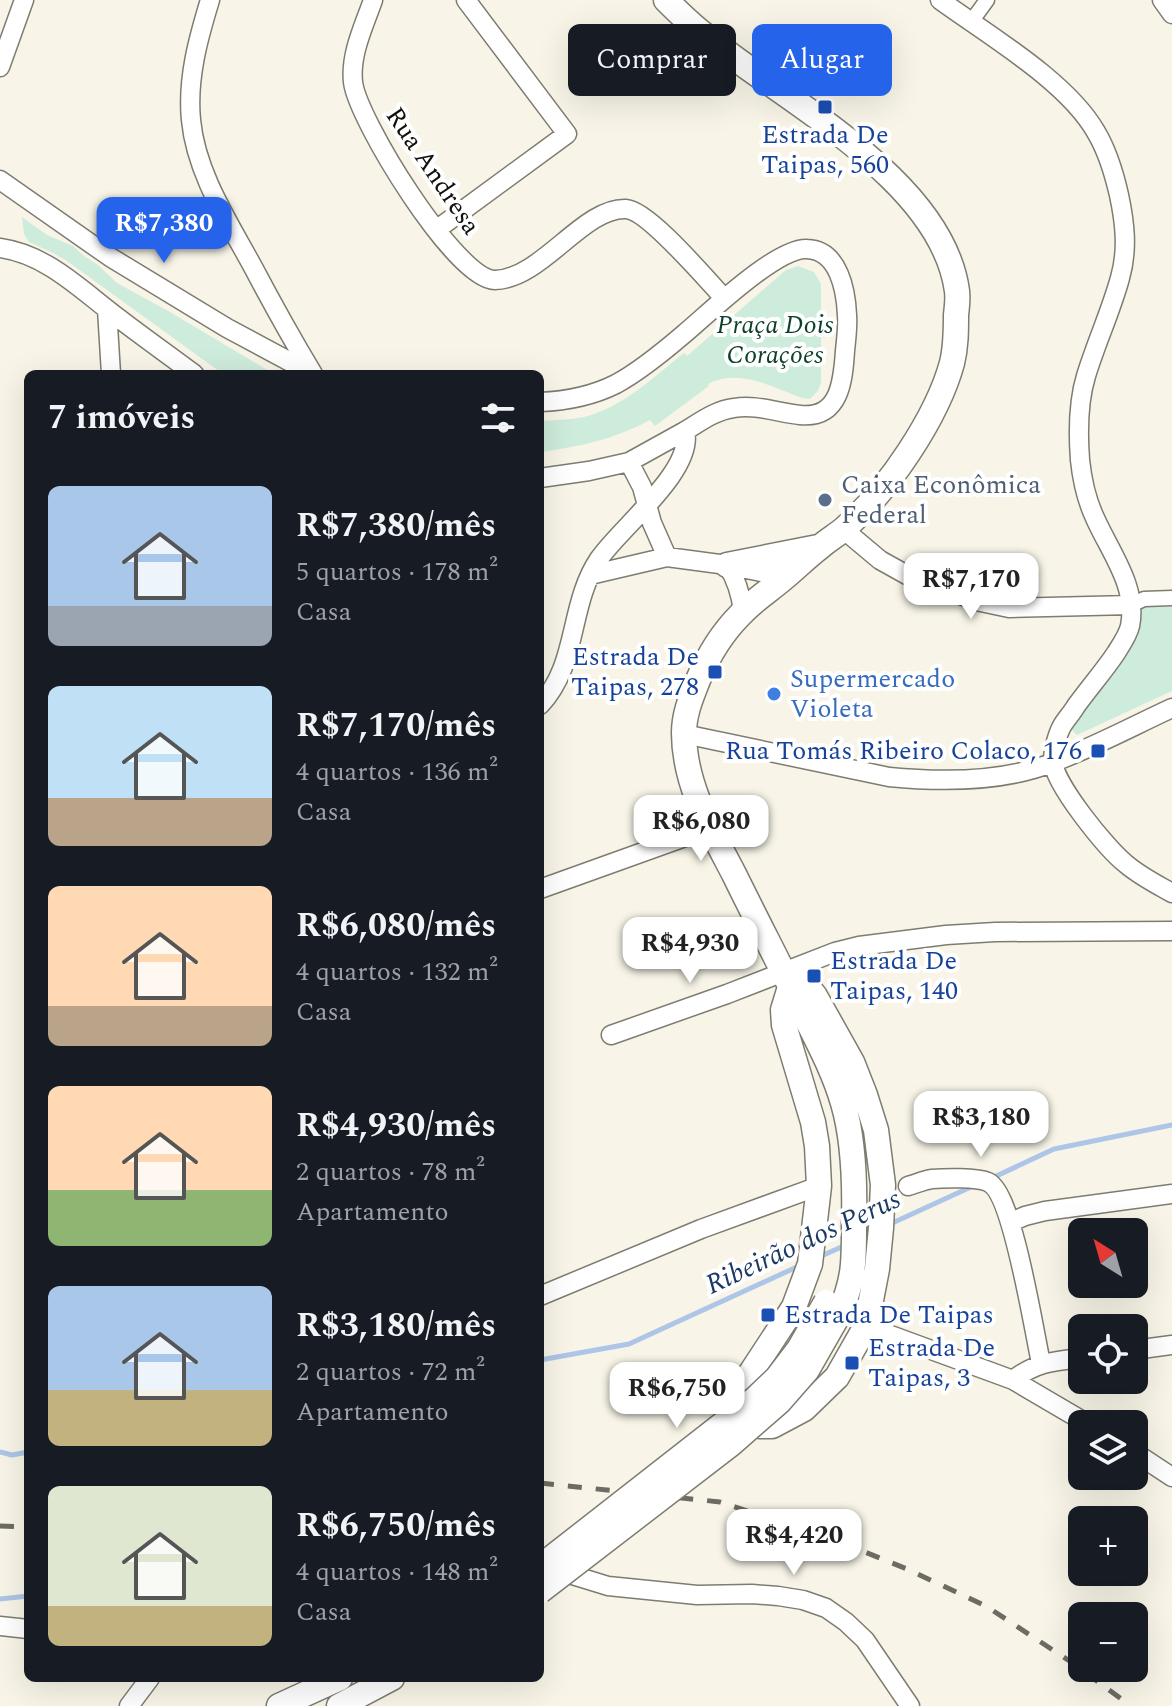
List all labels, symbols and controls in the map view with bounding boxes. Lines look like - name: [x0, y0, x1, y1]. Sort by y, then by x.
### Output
- chip: Comprar: [568, 24, 736, 96]
- chip: Alugar: [752, 24, 892, 96]
- marker: Estrada De Taipas, 560: [816, 98, 834, 116]
- street label: Rua Andresa: [375, 99, 491, 243]
- place label: Estrada De Taipas, 560: [761, 115, 889, 185]
- pin: R$7,380: [90, 197, 238, 265]
- text: R$7,380: [115, 203, 213, 243]
- park label: Praça Dois Corações: [717, 305, 833, 375]
- text: 7 imóveis: [48, 392, 195, 444]
- icon: filters: [476, 396, 520, 440]
- place label: Caixa Econômica Federal: [841, 465, 1041, 535]
- marker: Caixa Econômica Federal: [816, 491, 834, 509]
- text: R$7,380/mês: [296, 500, 496, 552]
- icon: home: [112, 518, 208, 614]
- text: 5 quartos · 178 m²: [296, 552, 498, 592]
- pin: R$7,170: [897, 553, 1045, 621]
- text: R$7,170: [922, 559, 1020, 599]
- text: Casa: [296, 592, 352, 632]
- place label: Estrada De Taipas, 278: [571, 637, 699, 707]
- place label: Supermercado Violeta: [790, 659, 955, 729]
- marker: Estrada De Taipas, 278: [706, 663, 724, 681]
- marker: Supermercado Violeta: [765, 685, 783, 703]
- text: R$7,170/mês: [296, 700, 496, 752]
- icon: home: [112, 718, 208, 814]
- place label: Rua Tomás Ribeiro Colaco, 176: [725, 731, 1082, 771]
- marker: Rua Tomás Ribeiro Colaco, 176: [1089, 742, 1107, 760]
- text: 4 quartos · 136 m²: [296, 752, 498, 792]
- text: Casa: [296, 792, 352, 832]
- pin: R$6,080: [627, 795, 775, 863]
- text: R$6,080: [652, 801, 750, 841]
- text: R$6,080/mês: [296, 900, 496, 952]
- pin: R$4,930: [616, 917, 764, 985]
- icon: home: [112, 918, 208, 1014]
- text: R$4,930: [641, 923, 739, 963]
- place label: Estrada De Taipas, 140: [830, 941, 958, 1011]
- text: 4 quartos · 132 m²: [296, 952, 498, 992]
- marker: Estrada De Taipas, 140: [805, 967, 823, 985]
- text: Casa: [296, 992, 352, 1032]
- pin: R$3,180: [907, 1091, 1055, 1159]
- text: R$3,180: [932, 1097, 1030, 1137]
- text: R$4,930/mês: [296, 1100, 496, 1152]
- icon: home: [112, 1118, 208, 1214]
- text: 2 quartos · 78 m²: [296, 1152, 485, 1192]
- water label: Ribeirão dos Perus: [698, 1178, 908, 1306]
- text: Apartamento: [296, 1192, 449, 1232]
- north arrow: [1068, 1218, 1148, 1298]
- map controls: [1068, 1218, 1148, 1682]
- place label: Estrada De Taipas: [784, 1295, 994, 1335]
- text: R$3,180/mês: [296, 1300, 496, 1352]
- marker: Estrada De Taipas: [759, 1306, 777, 1324]
- button: locate: [1068, 1314, 1148, 1394]
- icon: home: [112, 1318, 208, 1414]
- place label: Estrada De Taipas, 3: [868, 1328, 995, 1398]
- text: 2 quartos · 72 m²: [296, 1352, 485, 1392]
- marker: Estrada De Taipas, 3: [843, 1354, 861, 1372]
- pin: R$6,750: [603, 1362, 751, 1430]
- text: R$6,750: [628, 1368, 726, 1408]
- text: Apartamento: [296, 1392, 449, 1432]
- button: layers: [1068, 1410, 1148, 1490]
- text: R$6,750/mês: [296, 1500, 496, 1552]
- button: +: [1068, 1506, 1148, 1586]
- pin: R$4,420: [720, 1509, 868, 1577]
- text: R$4,420: [745, 1515, 843, 1555]
- icon: home: [112, 1518, 208, 1614]
- text: 4 quartos · 148 m²: [296, 1552, 498, 1592]
- text: Casa: [296, 1592, 352, 1632]
- button: −: [1068, 1602, 1148, 1682]

